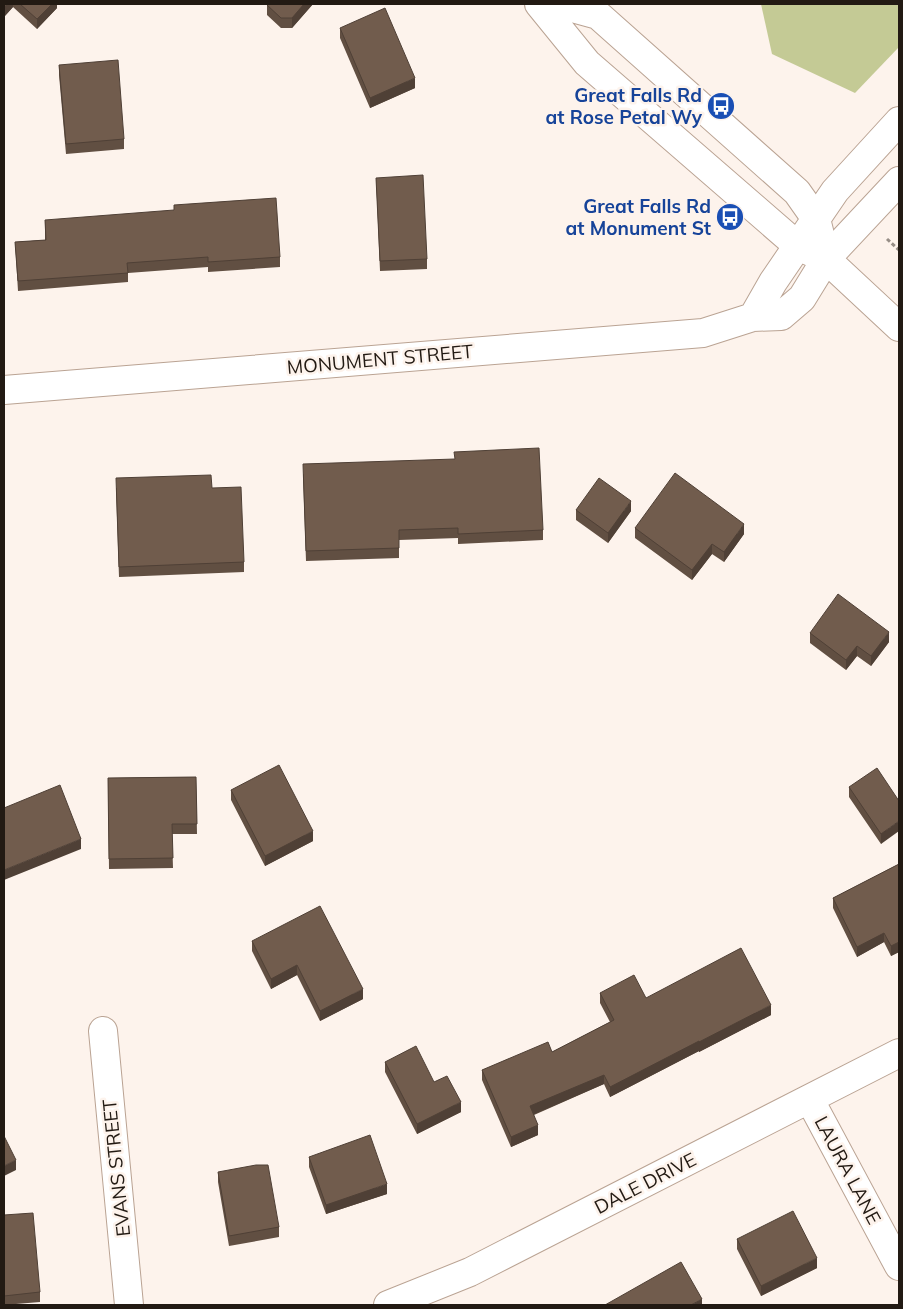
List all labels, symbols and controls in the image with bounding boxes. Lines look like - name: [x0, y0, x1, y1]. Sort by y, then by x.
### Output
- place label: Great Falls Rd at Rose Petal Wy: [546, 83, 703, 129]
- bus stop icon: Great Falls Rd at Rose Petal Wy: [706, 91, 736, 121]
- place label: Great Falls Rd at Monument St: [566, 194, 711, 240]
- bus stop icon: Great Falls Rd at Monument St: [715, 202, 745, 232]
- street label: MONUMENT STREET: [286, 339, 475, 379]
- street label: EVANS STREET: [97, 1098, 135, 1238]
- street label: LAURA LANE: [810, 1112, 886, 1228]
- street label: DALE DRIVE: [590, 1147, 700, 1219]

